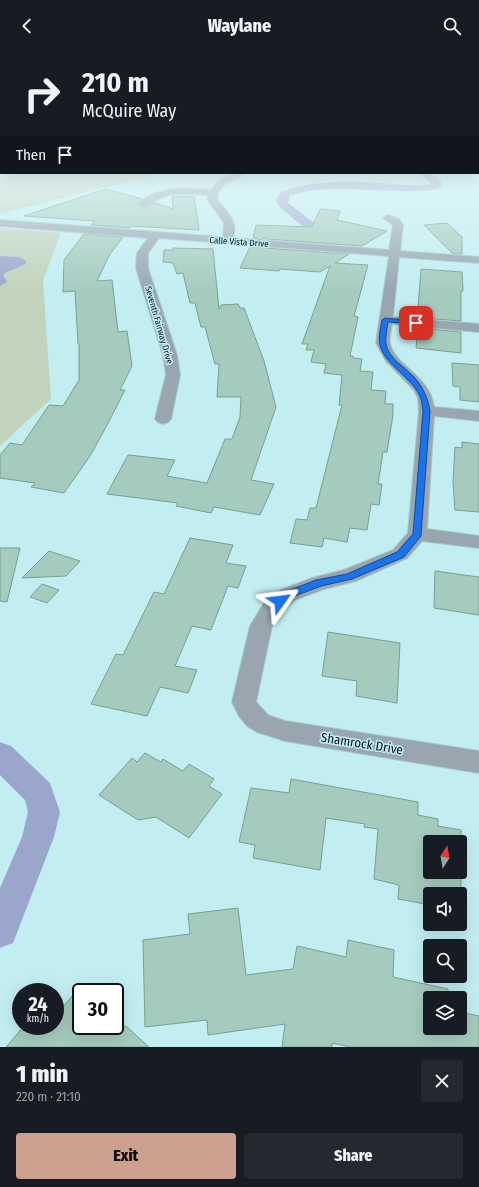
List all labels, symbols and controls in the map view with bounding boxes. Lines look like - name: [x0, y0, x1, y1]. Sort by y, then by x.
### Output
- icon: back: [16, 15, 38, 37]
- text: Waylane: [208, 15, 271, 37]
- icon: search: [441, 15, 463, 37]
- text: 210 m: [82, 66, 149, 99]
- icon: right: [16, 68, 68, 120]
- text: McQuire Way: [82, 100, 176, 122]
- icon: arrive: [54, 144, 76, 166]
- text: Then: [16, 146, 46, 164]
- street label: Calle Vista Drive: [209, 235, 269, 249]
- street label: Seventh Fairway Drive: [143, 285, 175, 365]
- pin: [399, 306, 433, 340]
- icon: arrive: [405, 312, 427, 334]
- position arrow: [259, 580, 301, 622]
- street label: Shamrock Drive: [320, 730, 404, 757]
- north arrow: [423, 835, 467, 879]
- map controls: [423, 835, 467, 1035]
- button: sound: [423, 887, 467, 931]
- button: search: [423, 939, 467, 983]
- speed limit sign: 30: [72, 983, 124, 1035]
- button: layers: [423, 991, 467, 1035]
- text: 24: [28, 992, 48, 1016]
- text: km/h: [27, 1013, 49, 1025]
- text: 1 min: [16, 1060, 68, 1088]
- button: close: [421, 1060, 463, 1102]
- text: 220 m · 21:10: [16, 1089, 81, 1104]
- button: Exit: [16, 1133, 236, 1179]
- button: Share: [244, 1133, 463, 1179]

